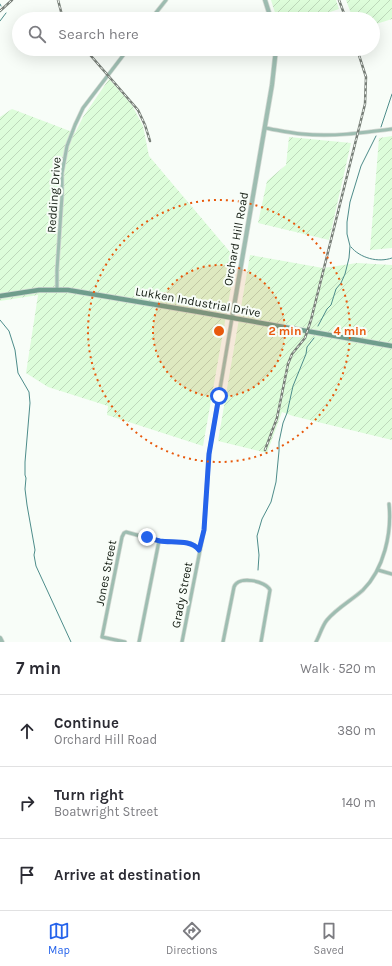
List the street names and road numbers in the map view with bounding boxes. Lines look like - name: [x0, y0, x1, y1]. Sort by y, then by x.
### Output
- street label: Redding Drive: [44, 157, 64, 233]
- street label: Orchard Hill Road: [221, 191, 251, 287]
- street label: Lukken Industrial Drive: [134, 284, 262, 320]
- street label: Jones Street: [93, 538, 119, 607]
- street label: Grady Street: [169, 560, 195, 629]

